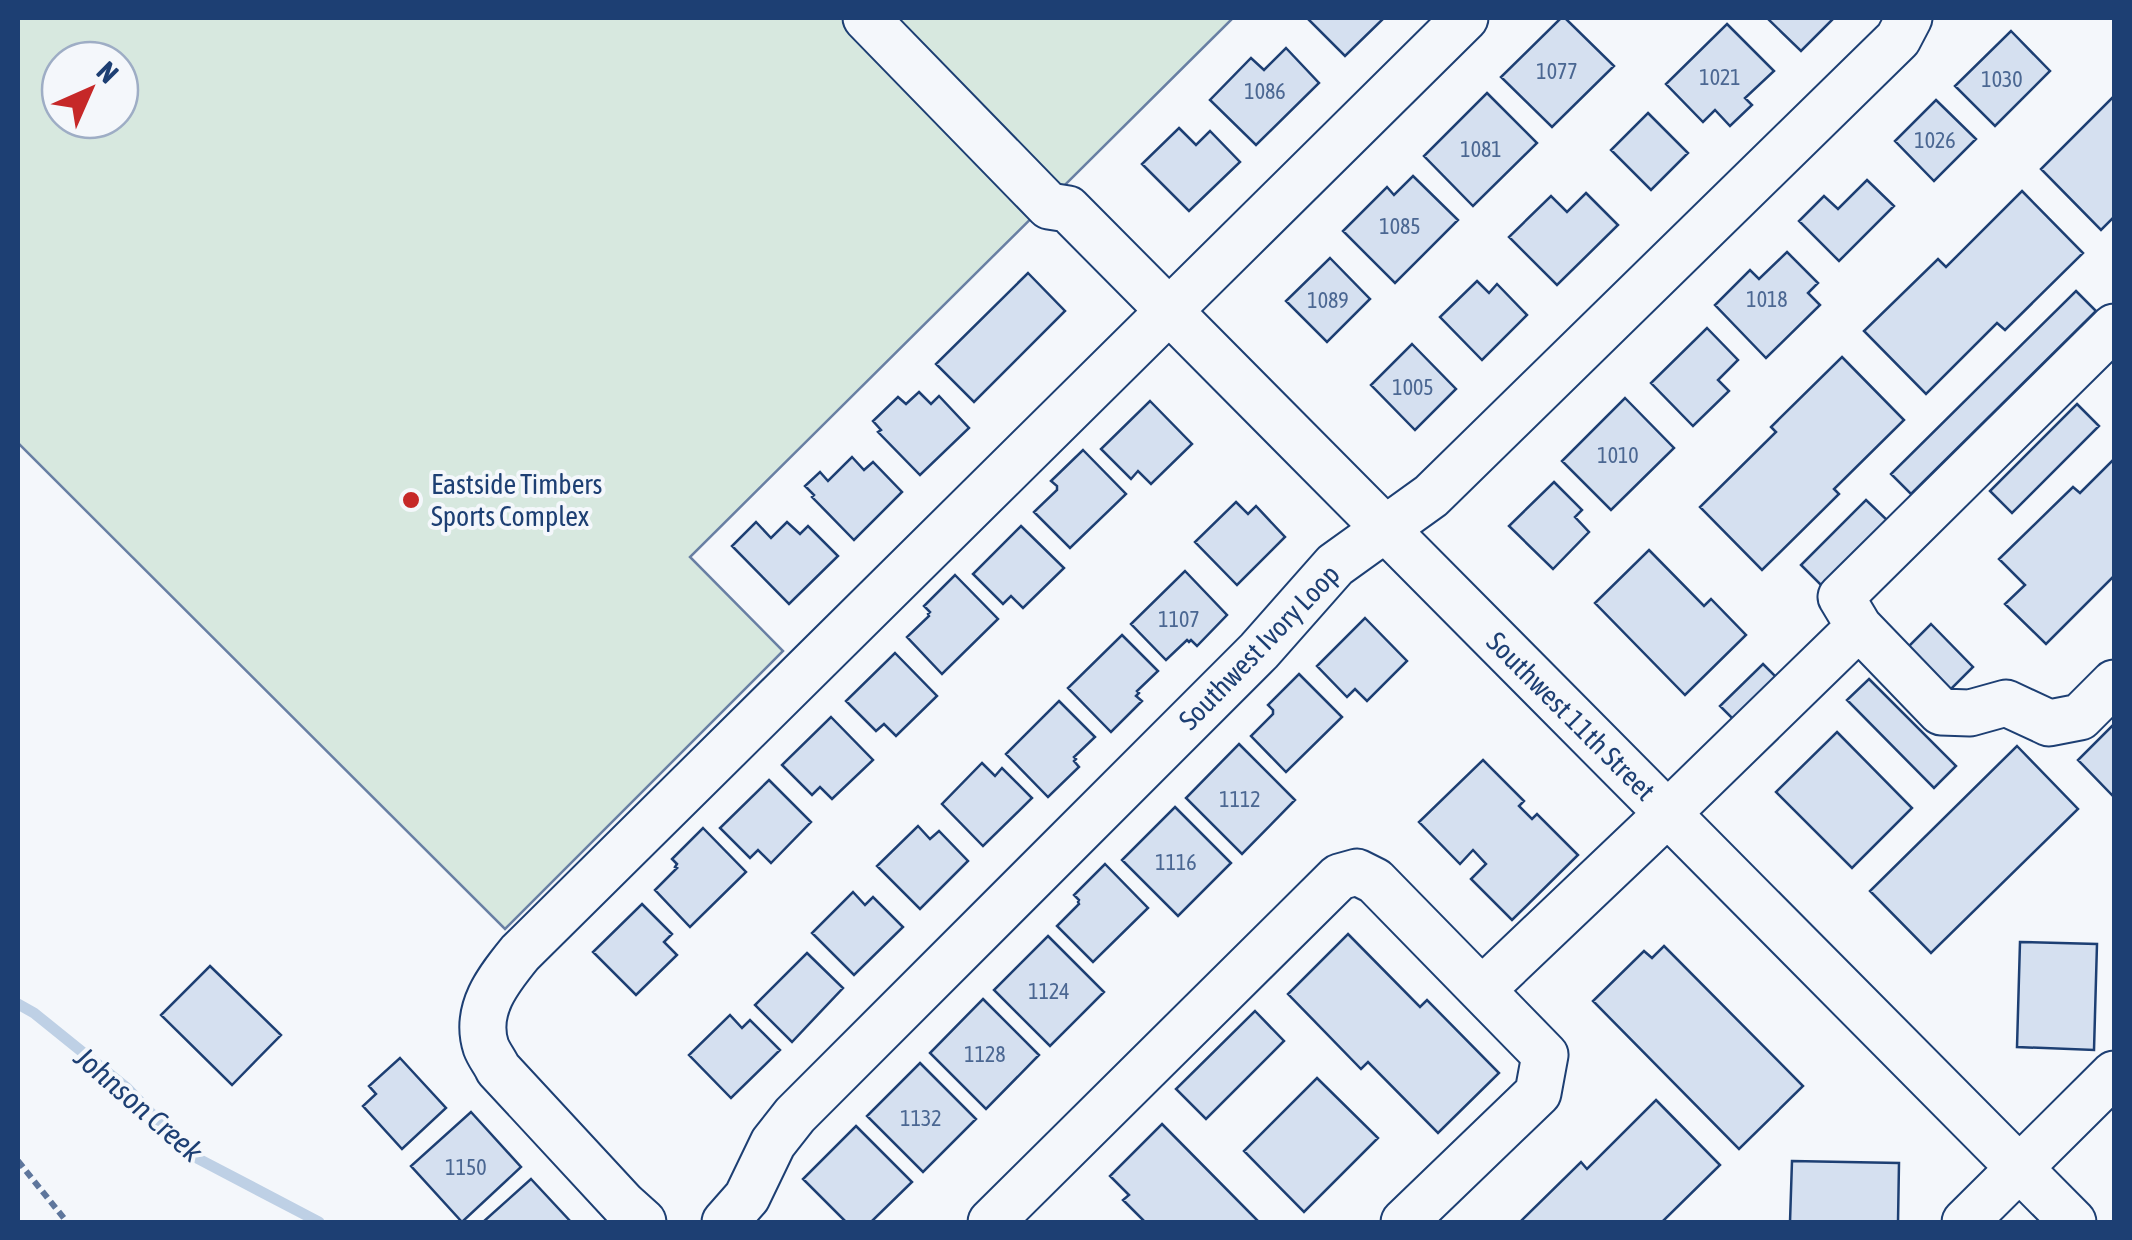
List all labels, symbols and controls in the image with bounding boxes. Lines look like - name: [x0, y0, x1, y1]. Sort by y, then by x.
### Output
- north arrow: [40, 40, 140, 140]
- text: N: [91, 55, 125, 89]
- house number: 1077: [1536, 58, 1578, 84]
- house number: 1021: [1699, 64, 1741, 90]
- house number: 1030: [1981, 66, 2023, 92]
- house number: 1086: [1244, 78, 1286, 104]
- house number: 1026: [1914, 127, 1956, 153]
- house number: 1081: [1460, 136, 1502, 162]
- house number: 1085: [1379, 213, 1421, 239]
- house number: 1018: [1746, 286, 1788, 312]
- house number: 1089: [1307, 287, 1349, 313]
- house number: 1005: [1392, 374, 1434, 400]
- house number: 1010: [1597, 442, 1639, 468]
- place label: Eastside Timbers Sports Complex: [431, 468, 603, 532]
- marker: Eastside Timbers Sports Complex: [400, 489, 422, 511]
- street label: Southwest Ivory Loop: [1172, 558, 1346, 736]
- house number: 1107: [1158, 606, 1200, 632]
- street label: Southwest 11th Street: [1480, 625, 1662, 807]
- house number: 1112: [1219, 786, 1261, 812]
- house number: 1116: [1155, 849, 1197, 875]
- house number: 1124: [1028, 978, 1070, 1004]
- water label: Johnson Creek: [68, 1039, 210, 1169]
- house number: 1128: [964, 1041, 1006, 1067]
- house number: 1132: [900, 1105, 942, 1131]
- house number: 1150: [445, 1154, 487, 1180]

